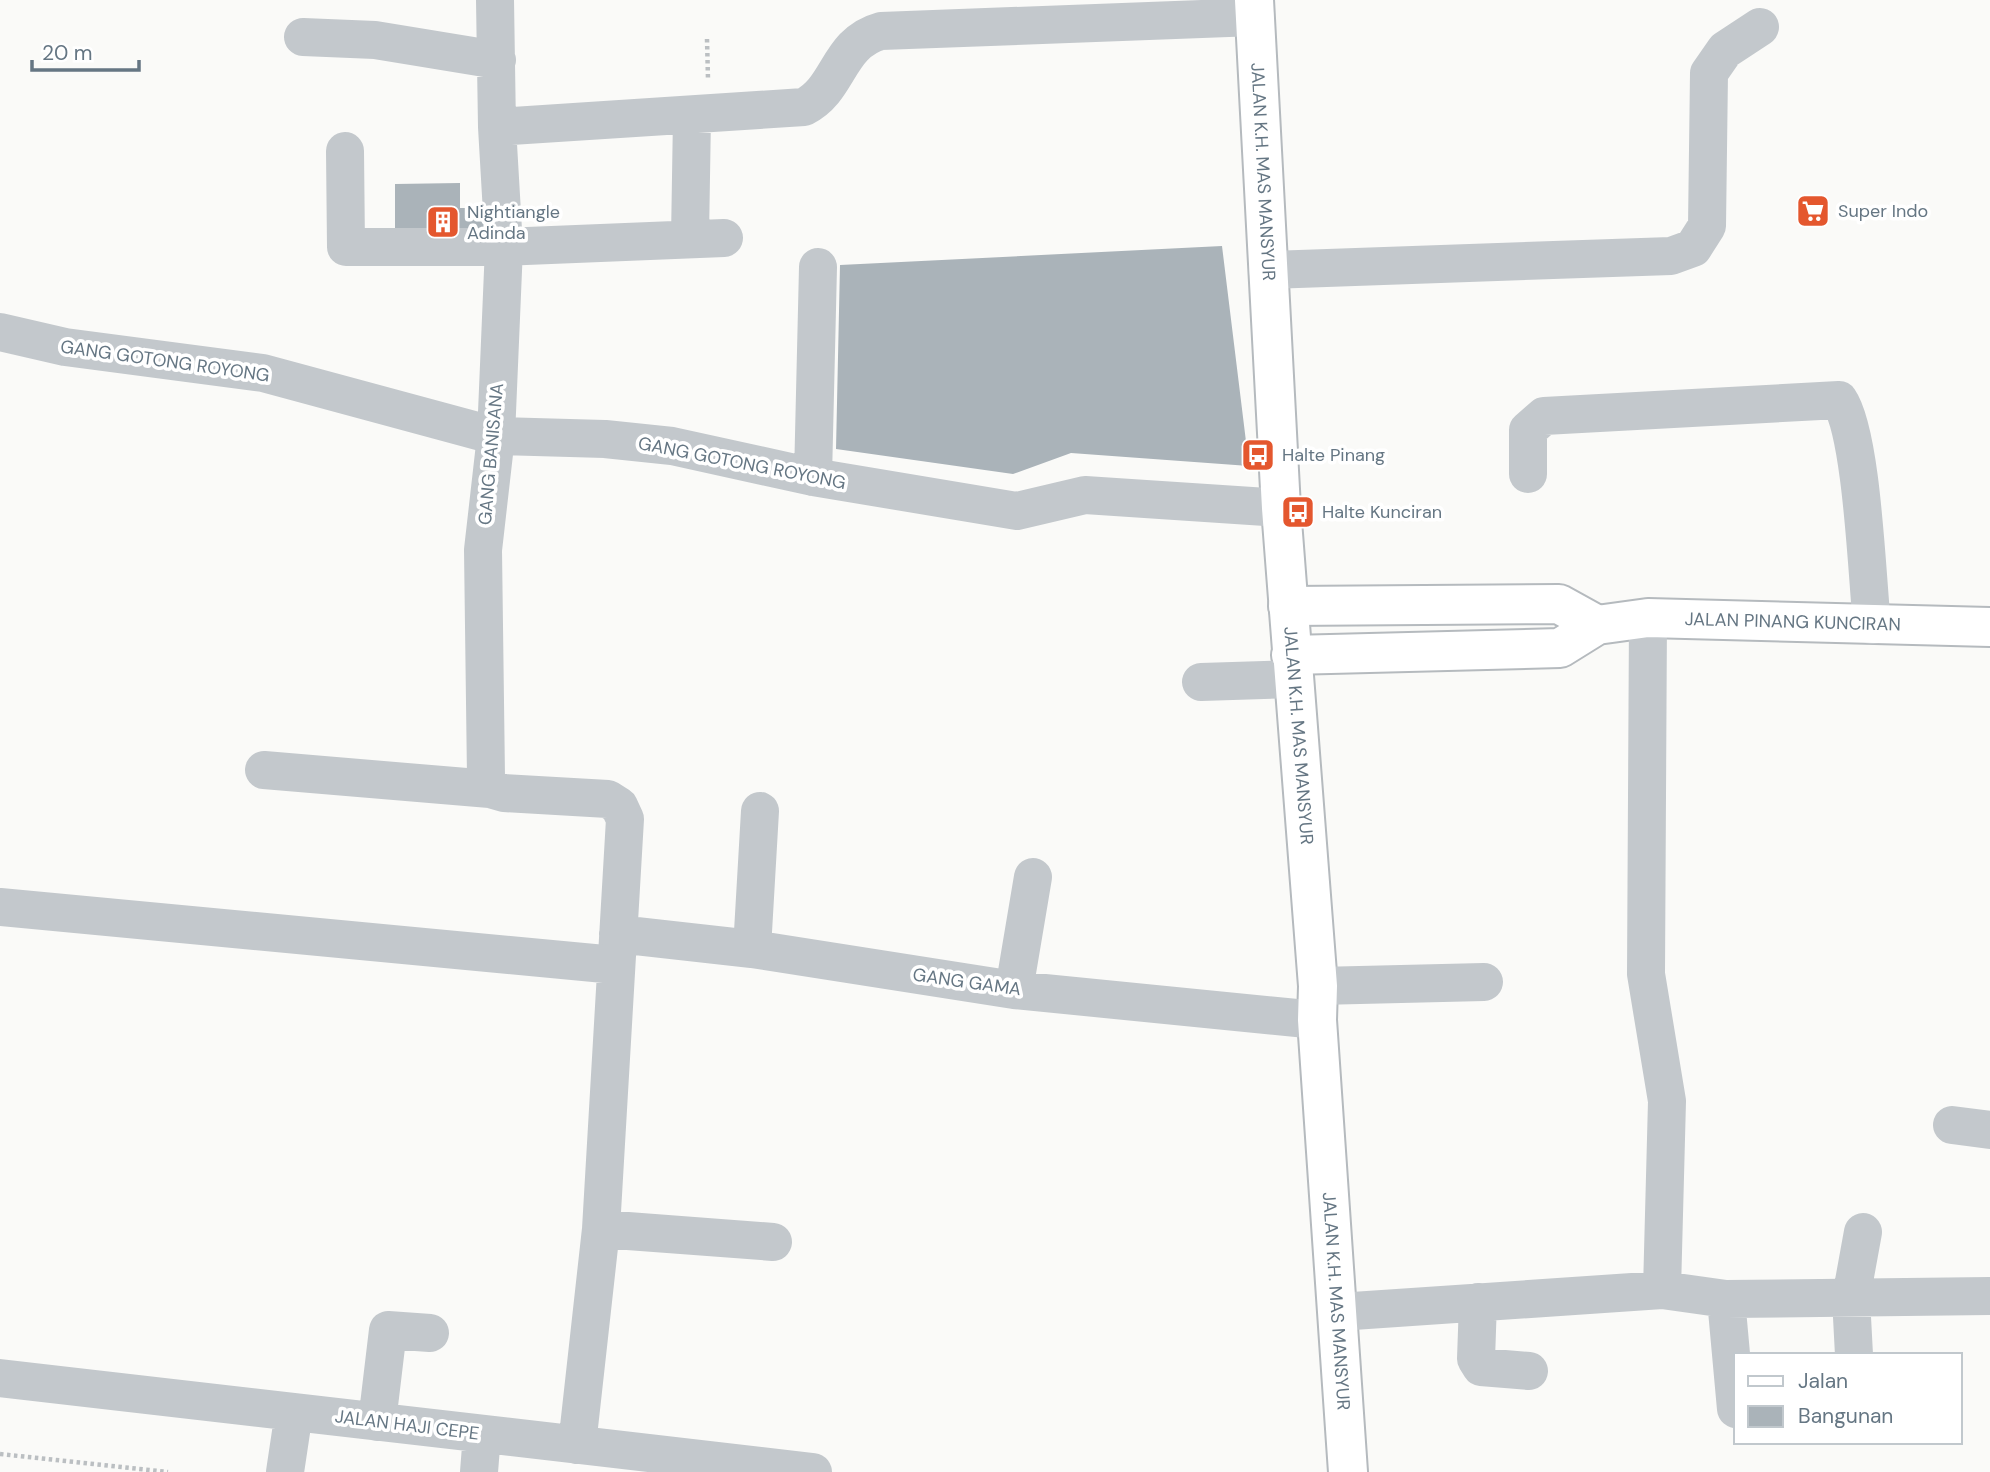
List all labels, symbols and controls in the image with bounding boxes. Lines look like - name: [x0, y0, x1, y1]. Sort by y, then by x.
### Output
- scale bar: [32, 28, 138, 72]
- text: 20 m: [42, 39, 93, 67]
- street label: JALAN K.H. MAS MANSYUR: [1245, 62, 1281, 282]
- supermarket icon: Super Indo: [1794, 192, 1832, 230]
- place label: Super Indo: [1838, 199, 1928, 223]
- place label: Nightiangle Adinda: [467, 200, 560, 245]
- building icon: Nightiangle Adinda: [424, 203, 462, 241]
- street label: GANG GOTONG ROYONG: [59, 334, 271, 388]
- street label: GANG BANISANA: [473, 382, 509, 526]
- street label: GANG GOTONG ROYONG: [636, 431, 848, 495]
- bus stop icon: Halte Pinang: [1239, 436, 1277, 474]
- place label: Halte Pinang: [1282, 443, 1385, 467]
- bus stop icon: Halte Kunciran: [1279, 493, 1317, 531]
- place label: Halte Kunciran: [1322, 500, 1442, 524]
- street label: JALAN PINANG KUNCIRAN: [1684, 607, 1901, 637]
- street label: JALAN K.H. MAS MANSYUR: [1278, 626, 1319, 846]
- street label: GANG GAMA: [911, 963, 1023, 1001]
- street label: JALAN K.H. MAS MANSYUR: [1317, 1191, 1356, 1411]
- legend: [1734, 1353, 1962, 1444]
- text: Jalan: [1798, 1367, 1848, 1395]
- text: Bangunan: [1798, 1402, 1893, 1430]
- street label: JALAN HAJI CEPE: [334, 1404, 480, 1446]

